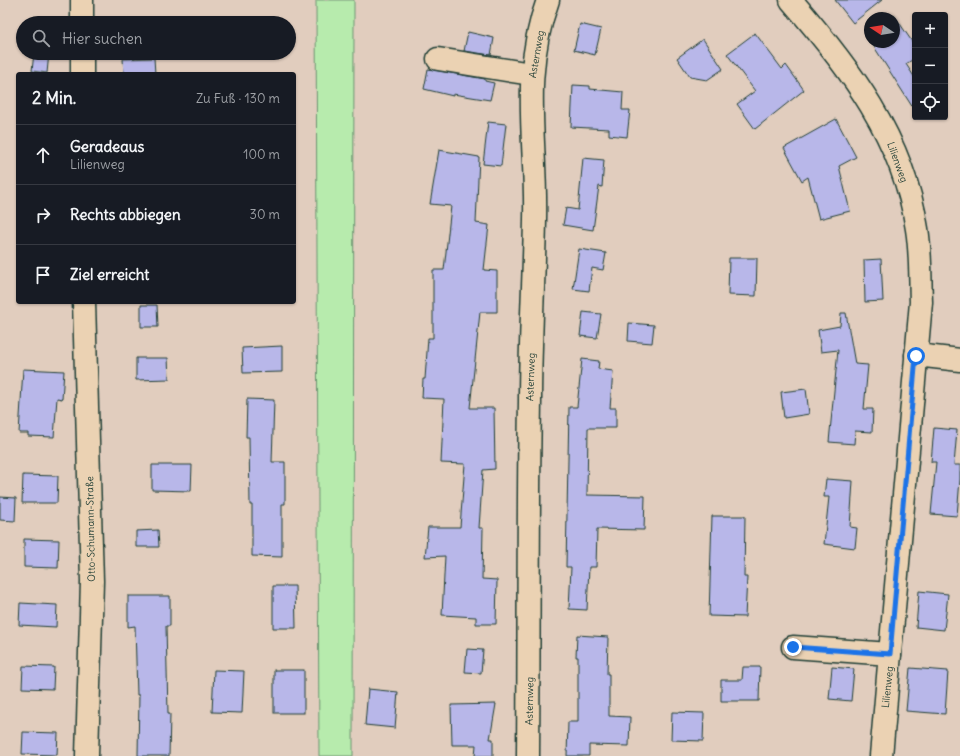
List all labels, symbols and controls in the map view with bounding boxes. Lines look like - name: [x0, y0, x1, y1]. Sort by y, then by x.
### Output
- north arrow: [864, 12, 900, 48]
- map controls: [912, 12, 948, 120]
- button: +: [912, 12, 948, 48]
- search box: [16, 16, 296, 60]
- icon: search: [30, 27, 52, 49]
- text: Hier suchen: [62, 29, 142, 48]
- street label: Asternweg: [526, 29, 547, 79]
- button: −: [912, 48, 948, 84]
- button: locate: [912, 84, 948, 120]
- text: 2 Min.: [32, 87, 76, 109]
- text: Zu Fuß · 130 m: [196, 90, 280, 107]
- text: Geradeaus: [70, 137, 144, 156]
- street label: Lilienweg: [884, 140, 911, 184]
- icon: ahead: [32, 144, 54, 166]
- text: 100 m: [243, 146, 280, 163]
- text: Lilienweg: [70, 156, 125, 173]
- icon: right: [32, 204, 54, 226]
- text: Rechts abbiegen: [70, 205, 181, 224]
- text: 30 m: [250, 206, 280, 223]
- icon: arrive: [32, 264, 54, 286]
- text: Ziel erreicht: [70, 265, 149, 284]
- route start: [907, 347, 925, 365]
- street label: Asternweg: [523, 353, 538, 401]
- street label: Otto-Schumann-Straße: [83, 476, 98, 582]
- route end: [784, 638, 802, 656]
- street label: Lilienweg: [879, 665, 896, 709]
- street label: Asternweg: [523, 677, 536, 725]

